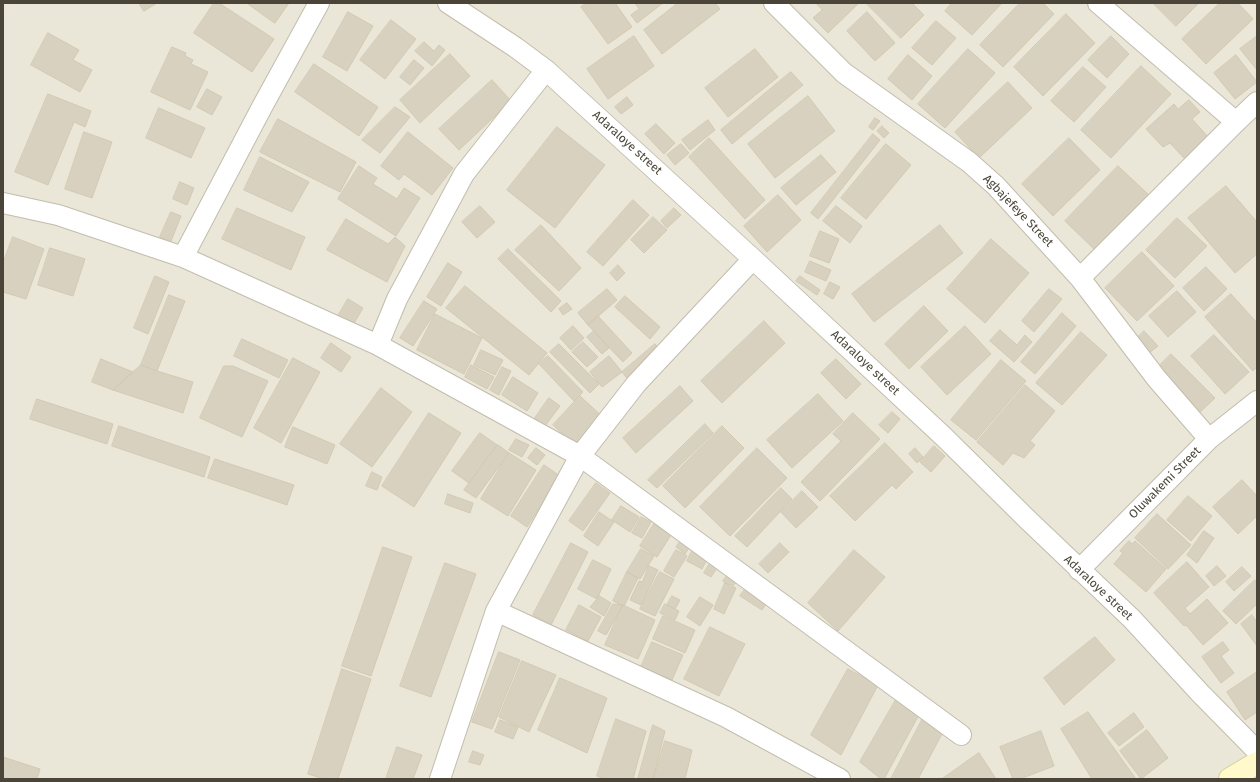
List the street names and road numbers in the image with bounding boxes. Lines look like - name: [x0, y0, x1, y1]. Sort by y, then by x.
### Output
- street label: Adaraloye street: [589, 108, 665, 178]
- street label: Agbajefeye Street: [980, 172, 1056, 250]
- street label: Adaraloye street: [828, 327, 902, 399]
- street label: Oluwakemi Street: [1126, 444, 1204, 522]
- street label: Adaraloye street: [1061, 552, 1135, 624]

